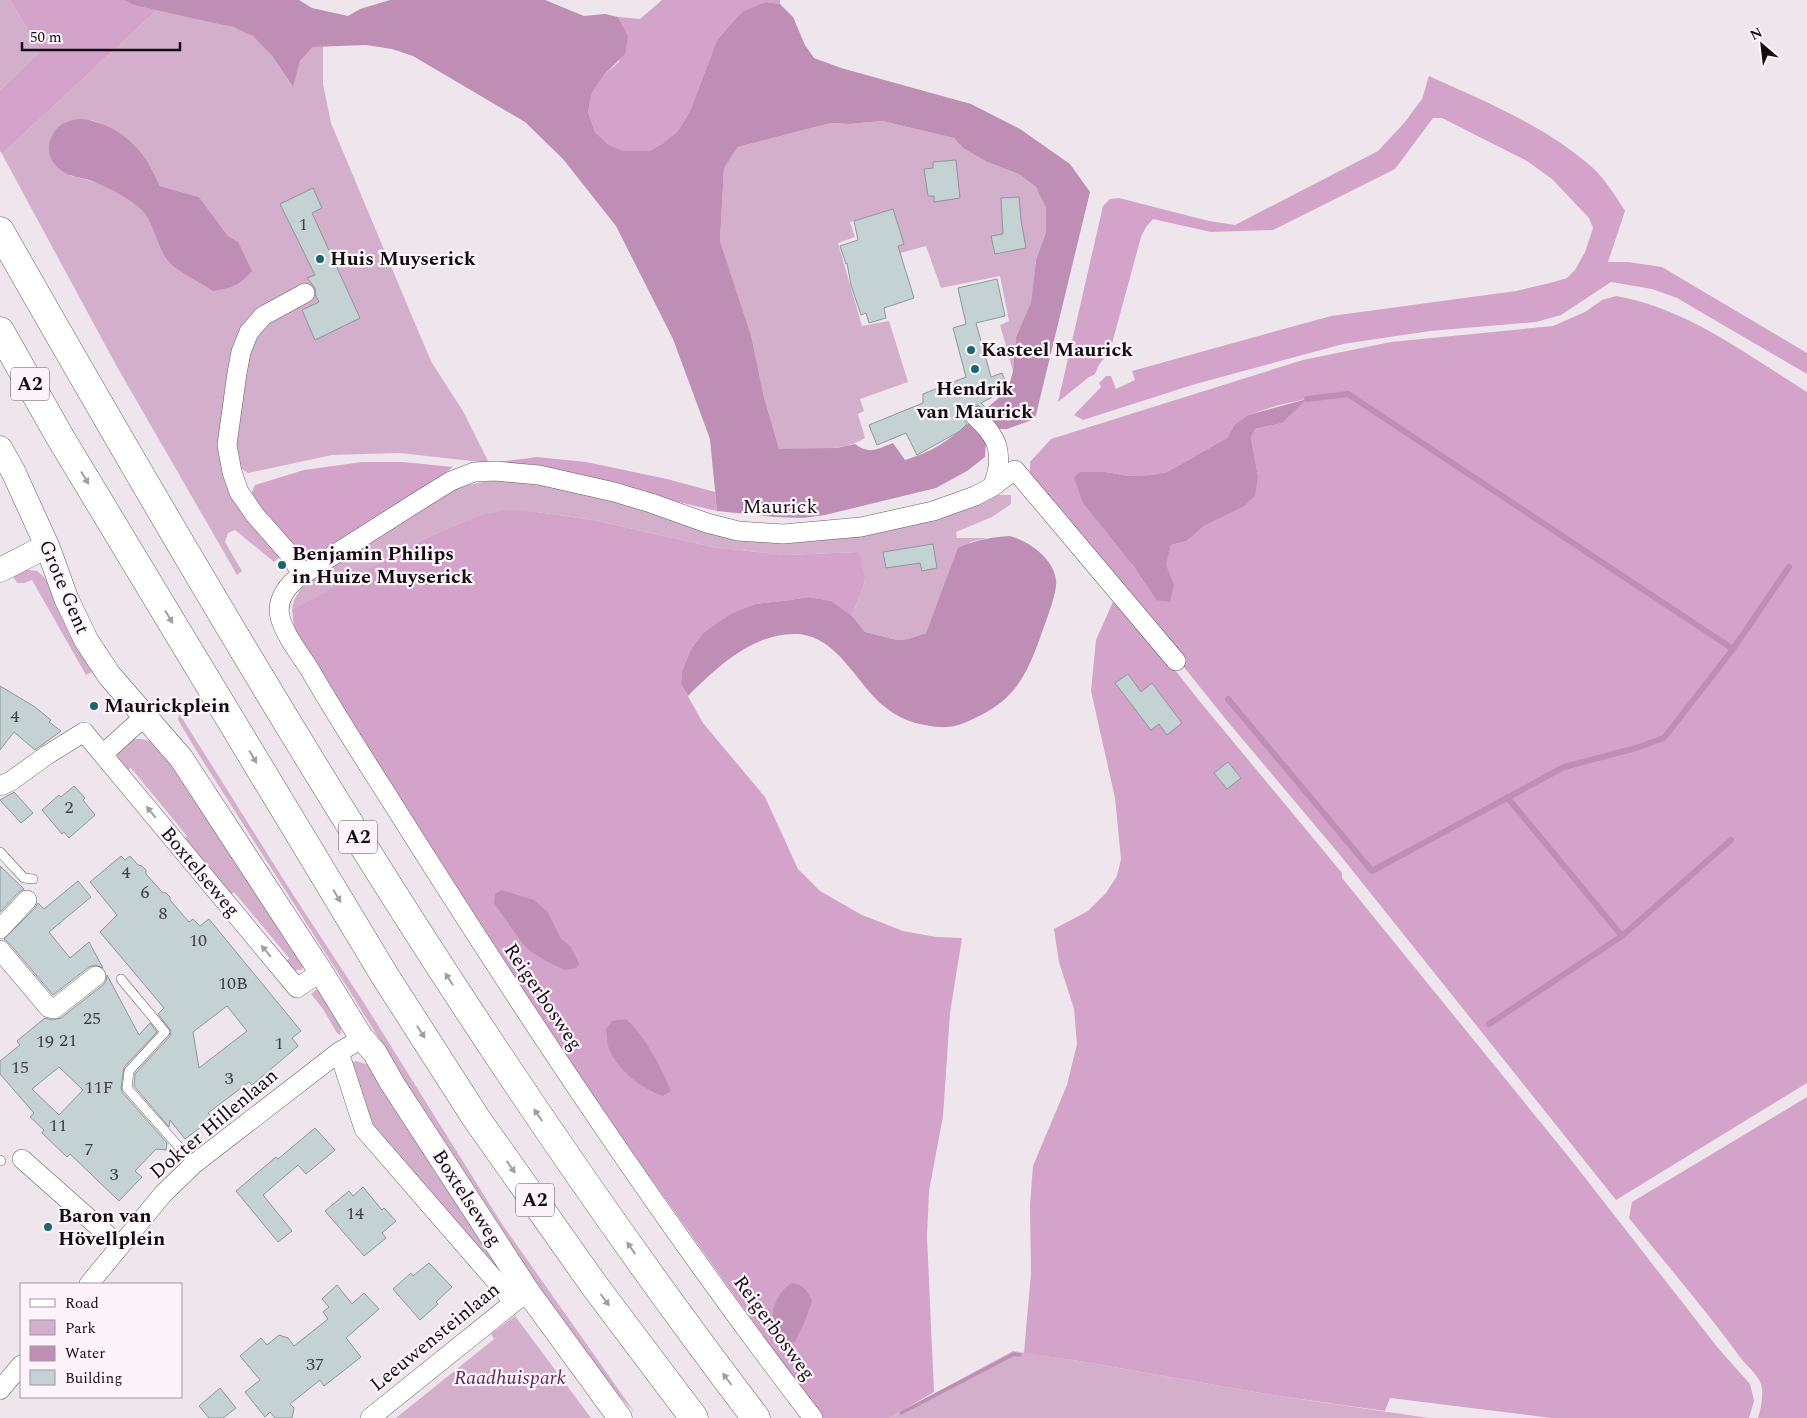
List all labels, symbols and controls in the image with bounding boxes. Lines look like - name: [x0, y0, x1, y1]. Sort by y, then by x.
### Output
- scale bar: [22, 20, 180, 52]
- north arrow: [1737, 20, 1787, 70]
- text: N: [1746, 22, 1766, 46]
- text: 50 m: [30, 26, 62, 49]
- house number: 1: [299, 211, 308, 238]
- place label: Huis Muyserick: [330, 244, 476, 274]
- marker: Huis Muyserick: [314, 253, 326, 265]
- place label: Kasteel Maurick: [981, 335, 1133, 365]
- marker: Kasteel Maurick: [965, 344, 977, 356]
- marker: Hendrik van Maurick: [969, 363, 981, 375]
- road number: A2: [11, 368, 49, 400]
- place label: Hendrik van Maurick: [916, 374, 1033, 427]
- one-way arrow: [80, 472, 89, 485]
- street label: Maurick: [742, 492, 818, 522]
- street label: Grote Gent: [31, 535, 97, 639]
- place label: Benjamin Philips in Huize Muyserick: [292, 539, 473, 592]
- marker: Benjamin Philips in Huize Muyserick: [276, 559, 288, 571]
- one-way arrow: [164, 611, 173, 624]
- place label: Maurickplein: [104, 691, 230, 721]
- marker: Maurickplein: [88, 700, 100, 712]
- house number: 4: [11, 703, 20, 730]
- one-way arrow: [248, 750, 257, 763]
- house number: 2: [65, 794, 74, 821]
- one-way arrow: [145, 806, 156, 819]
- street label: Boxtelseweg: [153, 820, 247, 924]
- road number: A2: [339, 820, 377, 854]
- house number: 4: [122, 859, 131, 886]
- house number: 6: [141, 879, 150, 906]
- one-way arrow: [332, 889, 341, 902]
- house number: 8: [159, 900, 168, 927]
- house number: 10: [189, 927, 207, 954]
- street label: Reigerbosweg: [496, 937, 590, 1057]
- one-way arrow: [261, 945, 272, 957]
- house number: 10B: [218, 970, 248, 997]
- one-way arrow: [444, 972, 453, 986]
- house number: 25: [83, 1005, 101, 1032]
- one-way arrow: [416, 1025, 426, 1039]
- house number: 21: [59, 1027, 77, 1054]
- house number: 19: [36, 1028, 54, 1055]
- house number: 1: [275, 1030, 284, 1057]
- house number: 15: [11, 1054, 29, 1081]
- street label: Dokter Hillenlaan: [143, 1061, 285, 1187]
- house number: 3: [225, 1065, 234, 1092]
- house number: 11F: [84, 1074, 114, 1101]
- one-way arrow: [533, 1108, 543, 1121]
- house number: 11: [49, 1112, 67, 1139]
- house number: 7: [85, 1136, 94, 1163]
- street label: Boxtelseweg: [424, 1143, 510, 1253]
- one-way arrow: [506, 1160, 516, 1174]
- house number: 3: [110, 1161, 119, 1188]
- road number: A2: [516, 1184, 554, 1216]
- house number: 14: [346, 1200, 364, 1227]
- place label: Baron van Hövellplein: [58, 1201, 165, 1254]
- marker: Baron van Hövellplein: [42, 1221, 54, 1233]
- one-way arrow: [626, 1241, 636, 1255]
- street label: Reigerbosweg: [725, 1269, 823, 1387]
- street label: Leeuwensteinlaan: [363, 1275, 507, 1399]
- legend: [20, 1283, 182, 1398]
- text: Road: [65, 1292, 99, 1315]
- one-way arrow: [600, 1293, 610, 1307]
- text: Park: [65, 1317, 96, 1340]
- text: Water: [65, 1342, 105, 1365]
- house number: 37: [306, 1351, 324, 1378]
- park label: Raadhuispark: [454, 1363, 567, 1393]
- text: Building: [65, 1367, 122, 1390]
- one-way arrow: [722, 1372, 732, 1386]

